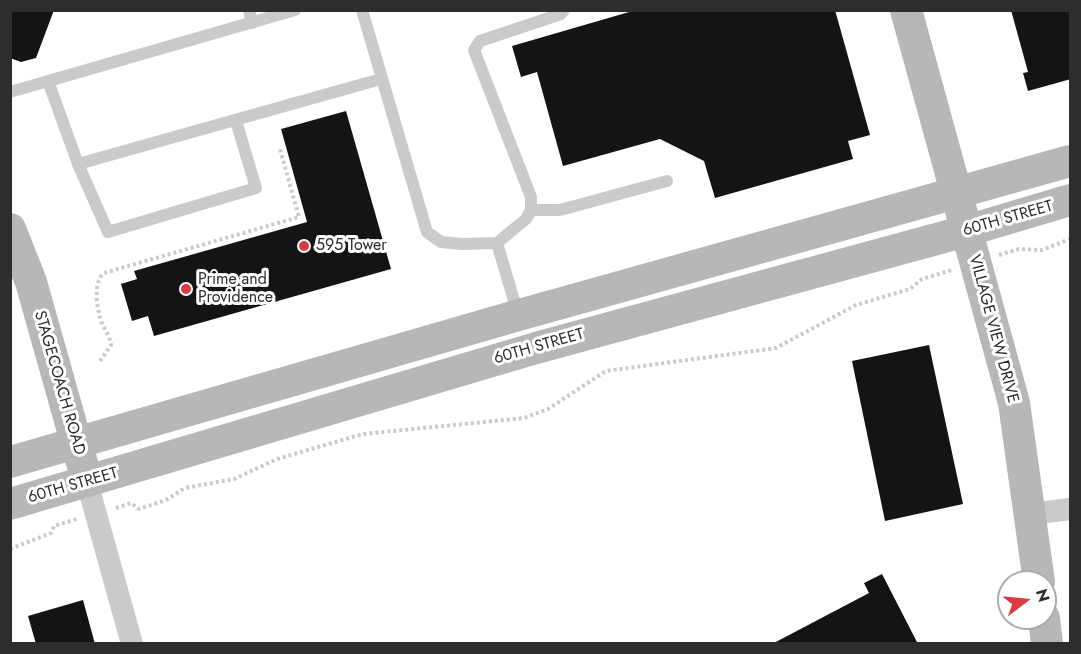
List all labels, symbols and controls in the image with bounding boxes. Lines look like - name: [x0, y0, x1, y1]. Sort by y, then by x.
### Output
- street label: 60TH STREET: [961, 197, 1055, 241]
- place label: 595 Tower: [316, 236, 387, 256]
- marker: 595 Tower: [297, 239, 311, 253]
- street label: VILLAGE VIEW DRIVE: [964, 253, 1022, 405]
- place label: Prime and Providence: [198, 270, 273, 308]
- marker: Prime and Providence: [179, 282, 193, 296]
- street label: STAGECOACH ROAD: [29, 309, 89, 457]
- street label: 60TH STREET: [492, 325, 586, 369]
- street label: 60TH STREET: [26, 464, 120, 508]
- north arrow: [997, 570, 1057, 630]
- text: N: [1030, 586, 1056, 605]

